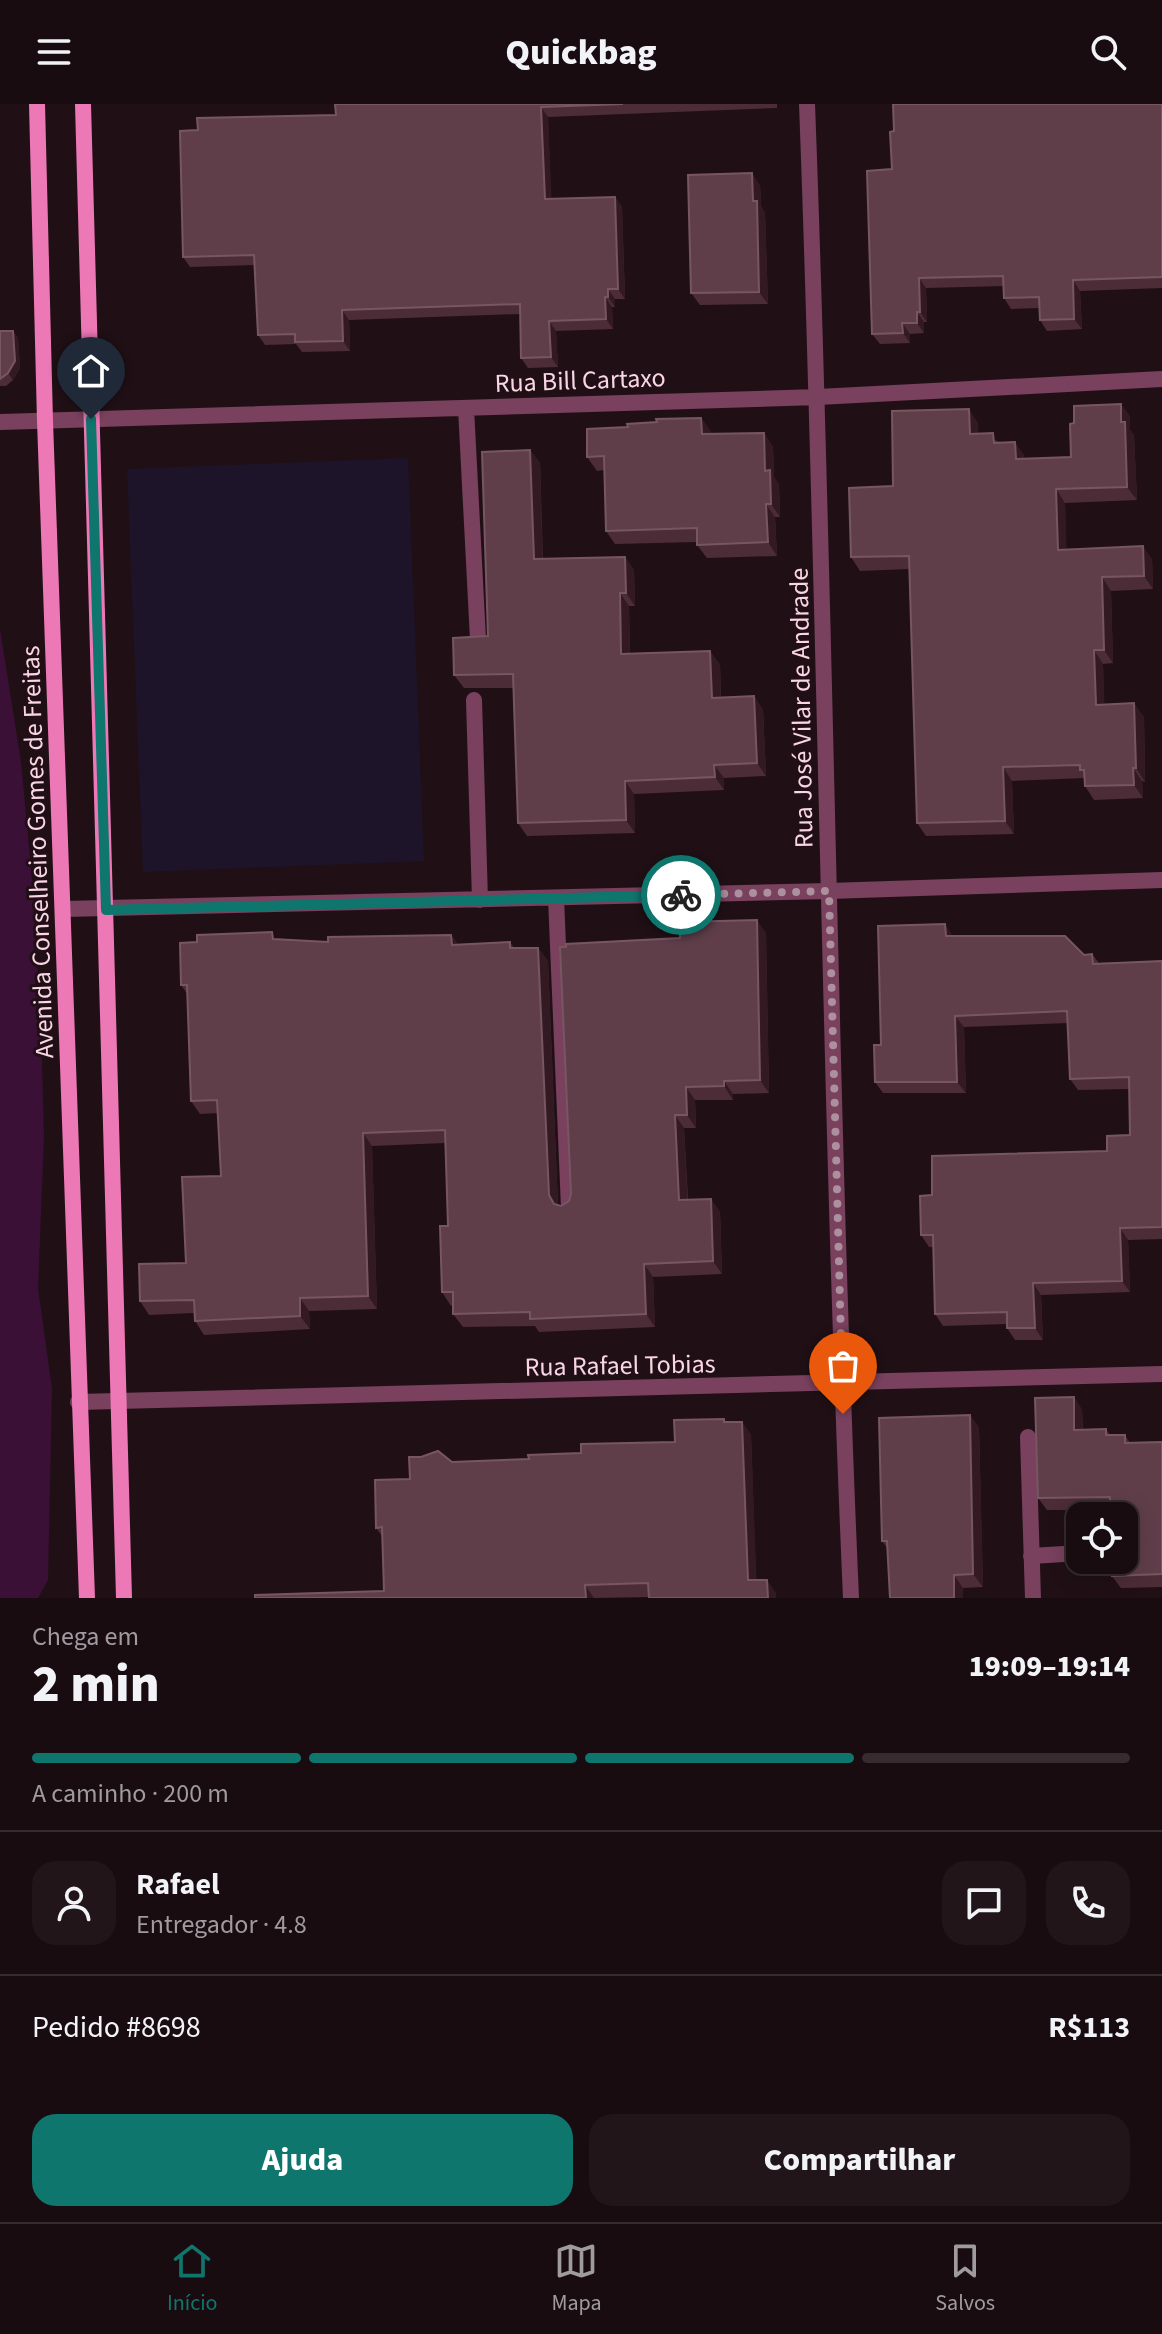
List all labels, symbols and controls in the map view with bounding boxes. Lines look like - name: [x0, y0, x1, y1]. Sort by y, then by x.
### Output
- text: Quickbag: [505, 27, 657, 78]
- icon: menu: [32, 30, 76, 74]
- icon: search: [1086, 30, 1130, 74]
- pin: [57, 337, 125, 419]
- icon: home: [69, 349, 113, 393]
- street label: Rua Bill Cartaxo: [494, 359, 666, 402]
- street label: Rua José Vilar de Andrade: [781, 567, 822, 849]
- street label: Avenida Conselheiro Gomes de Freitas: [12, 645, 63, 1059]
- courier: [641, 855, 721, 935]
- icon: bike: [659, 873, 703, 917]
- pin: [809, 1332, 877, 1414]
- icon: bag: [821, 1344, 865, 1388]
- street label: Rua Rafael Tobias: [524, 1345, 716, 1386]
- map controls: [1066, 1502, 1138, 1574]
- button: locate: [1066, 1502, 1138, 1574]
- text: Chega em: [32, 1618, 139, 1655]
- text: 19:09–19:14: [969, 1645, 1130, 1688]
- text: 2 min: [32, 1648, 160, 1722]
- text: A caminho · 200 m: [32, 1775, 229, 1812]
- button: person: [32, 1861, 116, 1945]
- button: chat: [942, 1861, 1026, 1945]
- button: phone: [1046, 1861, 1130, 1945]
- text: Rafael: [136, 1863, 220, 1906]
- text: Entregador · 4.8: [136, 1906, 307, 1943]
- text: Pedido #8698: [32, 2006, 201, 2049]
- text: R$113: [1048, 2006, 1130, 2049]
- button: Ajuda: [32, 2114, 573, 2206]
- button: Compartilhar: [589, 2114, 1130, 2206]
- tab: Início: [167, 2239, 218, 2319]
- tab: Mapa: [551, 2239, 601, 2319]
- tab: Salvos: [935, 2239, 995, 2319]

